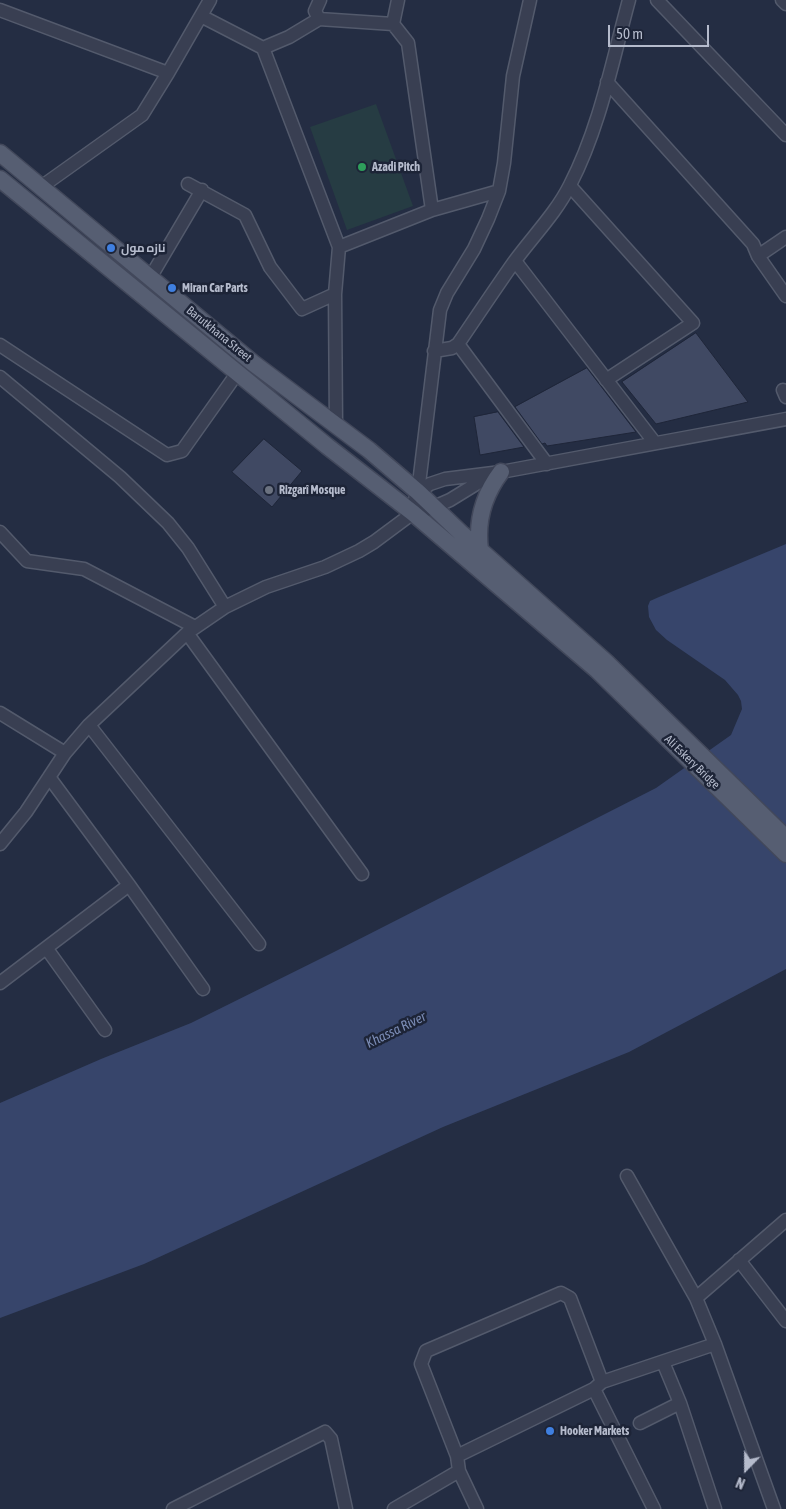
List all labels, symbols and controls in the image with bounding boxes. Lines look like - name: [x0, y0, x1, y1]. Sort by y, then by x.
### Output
- scale bar: [611, 15, 712, 47]
- text: 50 m: [616, 25, 643, 42]
- place label: Azadi Pitch: [372, 160, 420, 174]
- marker: Azadi Pitch: [356, 161, 368, 173]
- place label: نازه مول: [121, 241, 166, 255]
- marker: نازه مول: [105, 242, 117, 254]
- place label: Miran Car Parts: [182, 281, 248, 295]
- marker: Miran Car Parts: [166, 282, 178, 294]
- street label: Barutkhana Street: [183, 303, 255, 365]
- place label: Rizgarî Mosque: [279, 483, 345, 497]
- marker: Rizgarî Mosque: [263, 484, 275, 496]
- street label: Ali Eskery Bridge: [661, 732, 723, 792]
- water label: Khassa River: [363, 1008, 429, 1052]
- place label: Hooker Markets: [560, 1424, 629, 1438]
- marker: Hooker Markets: [544, 1425, 556, 1437]
- north arrow: [721, 1444, 771, 1494]
- text: N: [734, 1474, 747, 1492]

